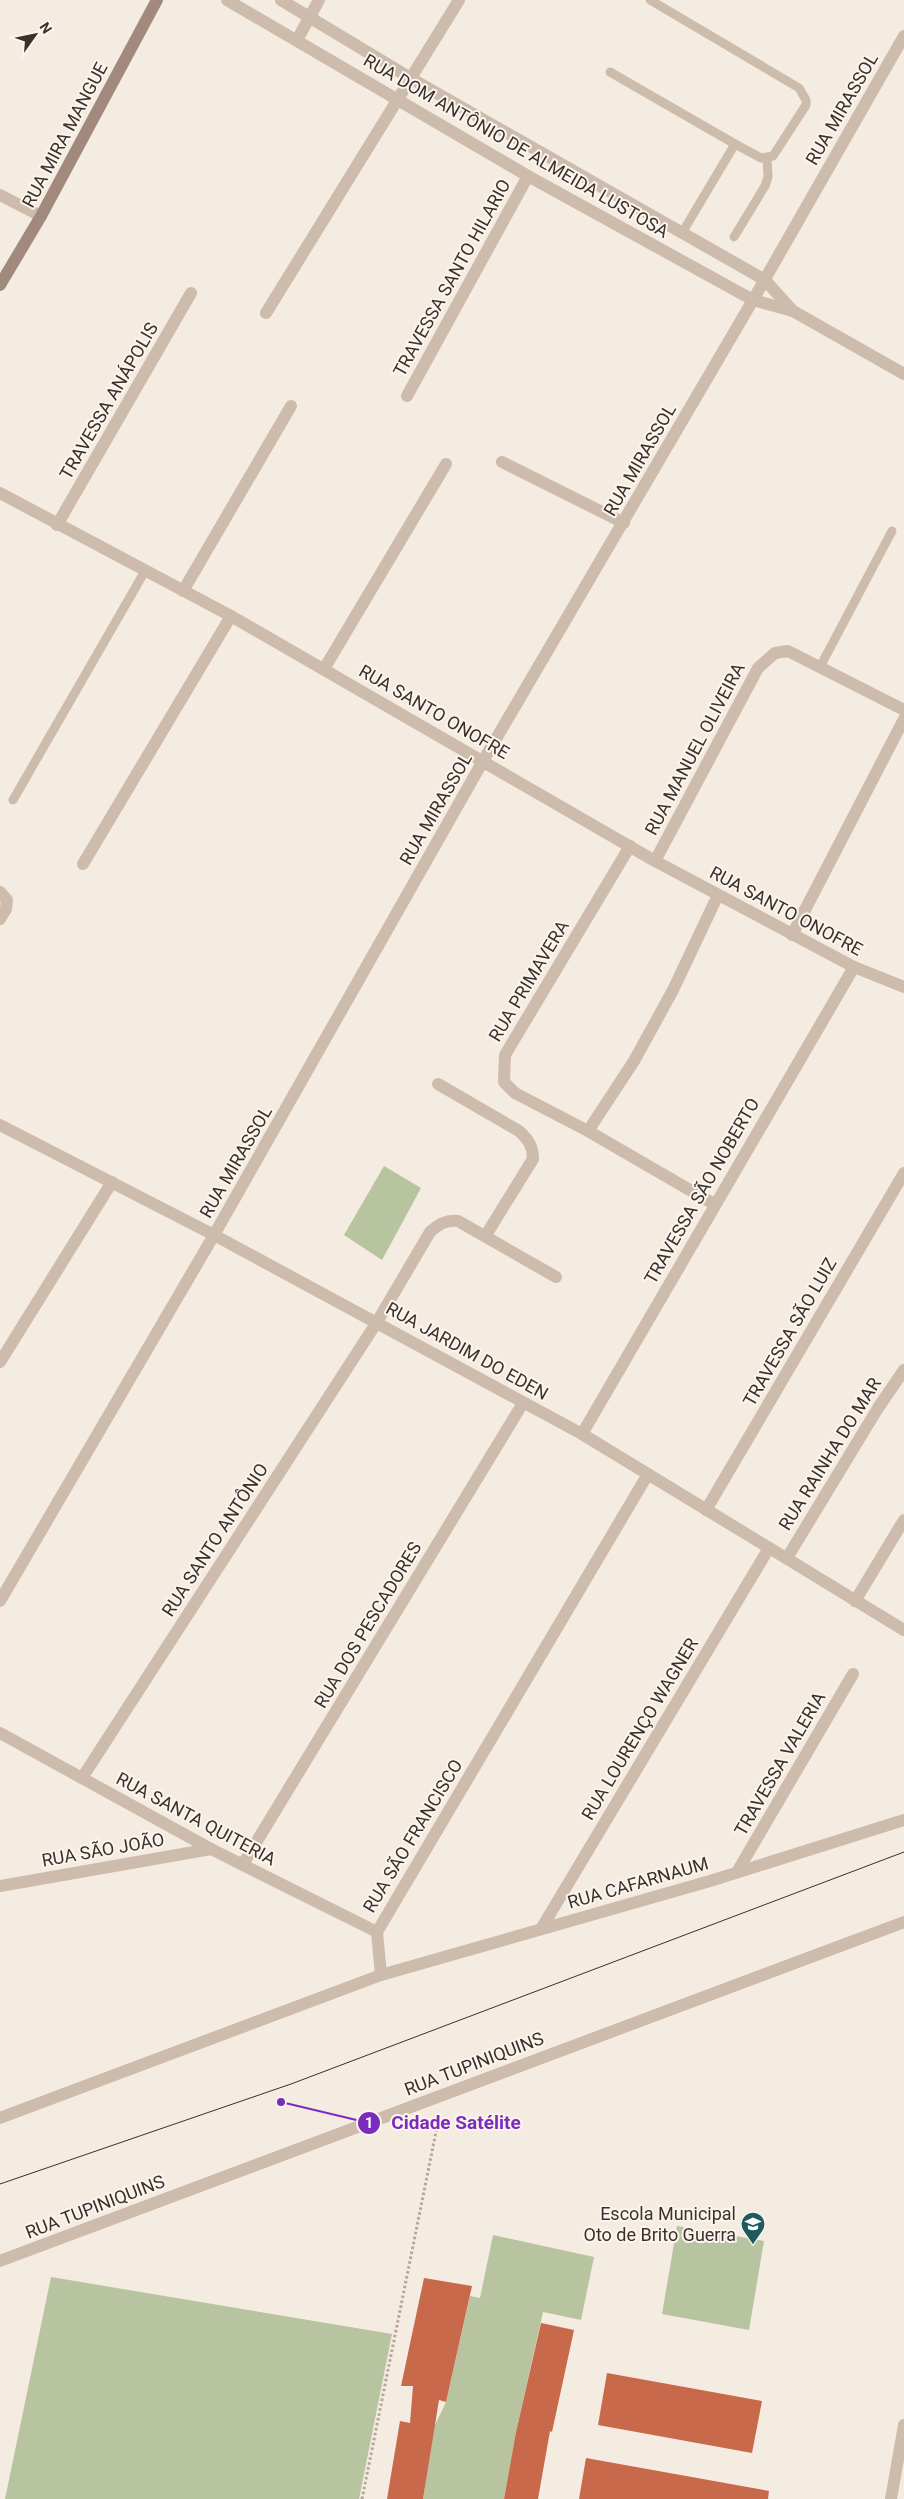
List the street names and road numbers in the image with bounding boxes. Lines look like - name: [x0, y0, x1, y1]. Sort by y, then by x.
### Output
- street label: RUA DOM ANTÔNIO DE ALMEIDA LUSTOSA: [360, 49, 673, 242]
- street label: RUA MIRASSOL: [801, 49, 882, 168]
- street label: RUA MIRA MANGUE: [17, 59, 112, 211]
- street label: TRAVESSA SANTO HILARIO: [389, 176, 515, 380]
- street label: TRAVESSA ANÁPOLIS: [55, 318, 162, 483]
- street label: RUA MIRASSOL: [599, 400, 680, 519]
- street label: RUA MANUEL OLIVEIRA: [640, 659, 749, 838]
- street label: RUA SANTO ONOFRE: [355, 660, 513, 763]
- street label: RUA MIRASSOL: [395, 749, 476, 868]
- street label: RUA SANTO ONOFRE: [706, 861, 866, 960]
- street label: RUA PRIMAVERA: [484, 916, 573, 1045]
- street label: TRAVESSA SÃO NOBERTO: [640, 1094, 763, 1287]
- street label: RUA MIRASSOL: [195, 1102, 276, 1221]
- street label: TRAVESSA SÃO LUIZ: [739, 1254, 841, 1410]
- street label: RUA JARDIM DO EDEN: [383, 1297, 552, 1404]
- street label: RUA RAINHA DO MAR: [774, 1374, 885, 1534]
- street label: RUA SANTO ANTÔNIO: [157, 1459, 272, 1620]
- street label: RUA DOS PESCADORES: [310, 1538, 426, 1712]
- street label: RUA LOURENÇO WAGNER: [577, 1634, 702, 1823]
- street label: TRAVESSA VALERIA: [730, 1688, 829, 1839]
- street label: RUA SÃO FRANCISCO: [359, 1755, 467, 1916]
- street label: RUA SANTA QUITERIA: [113, 1768, 280, 1870]
- street label: RUA SÃO JOÃO: [40, 1828, 166, 1871]
- street label: RUA CAFARNAUM: [565, 1852, 711, 1913]
- street label: RUA TUPINIQUINS: [401, 2027, 547, 2100]
- street label: RUA TUPINIQUINS: [22, 2170, 168, 2243]

